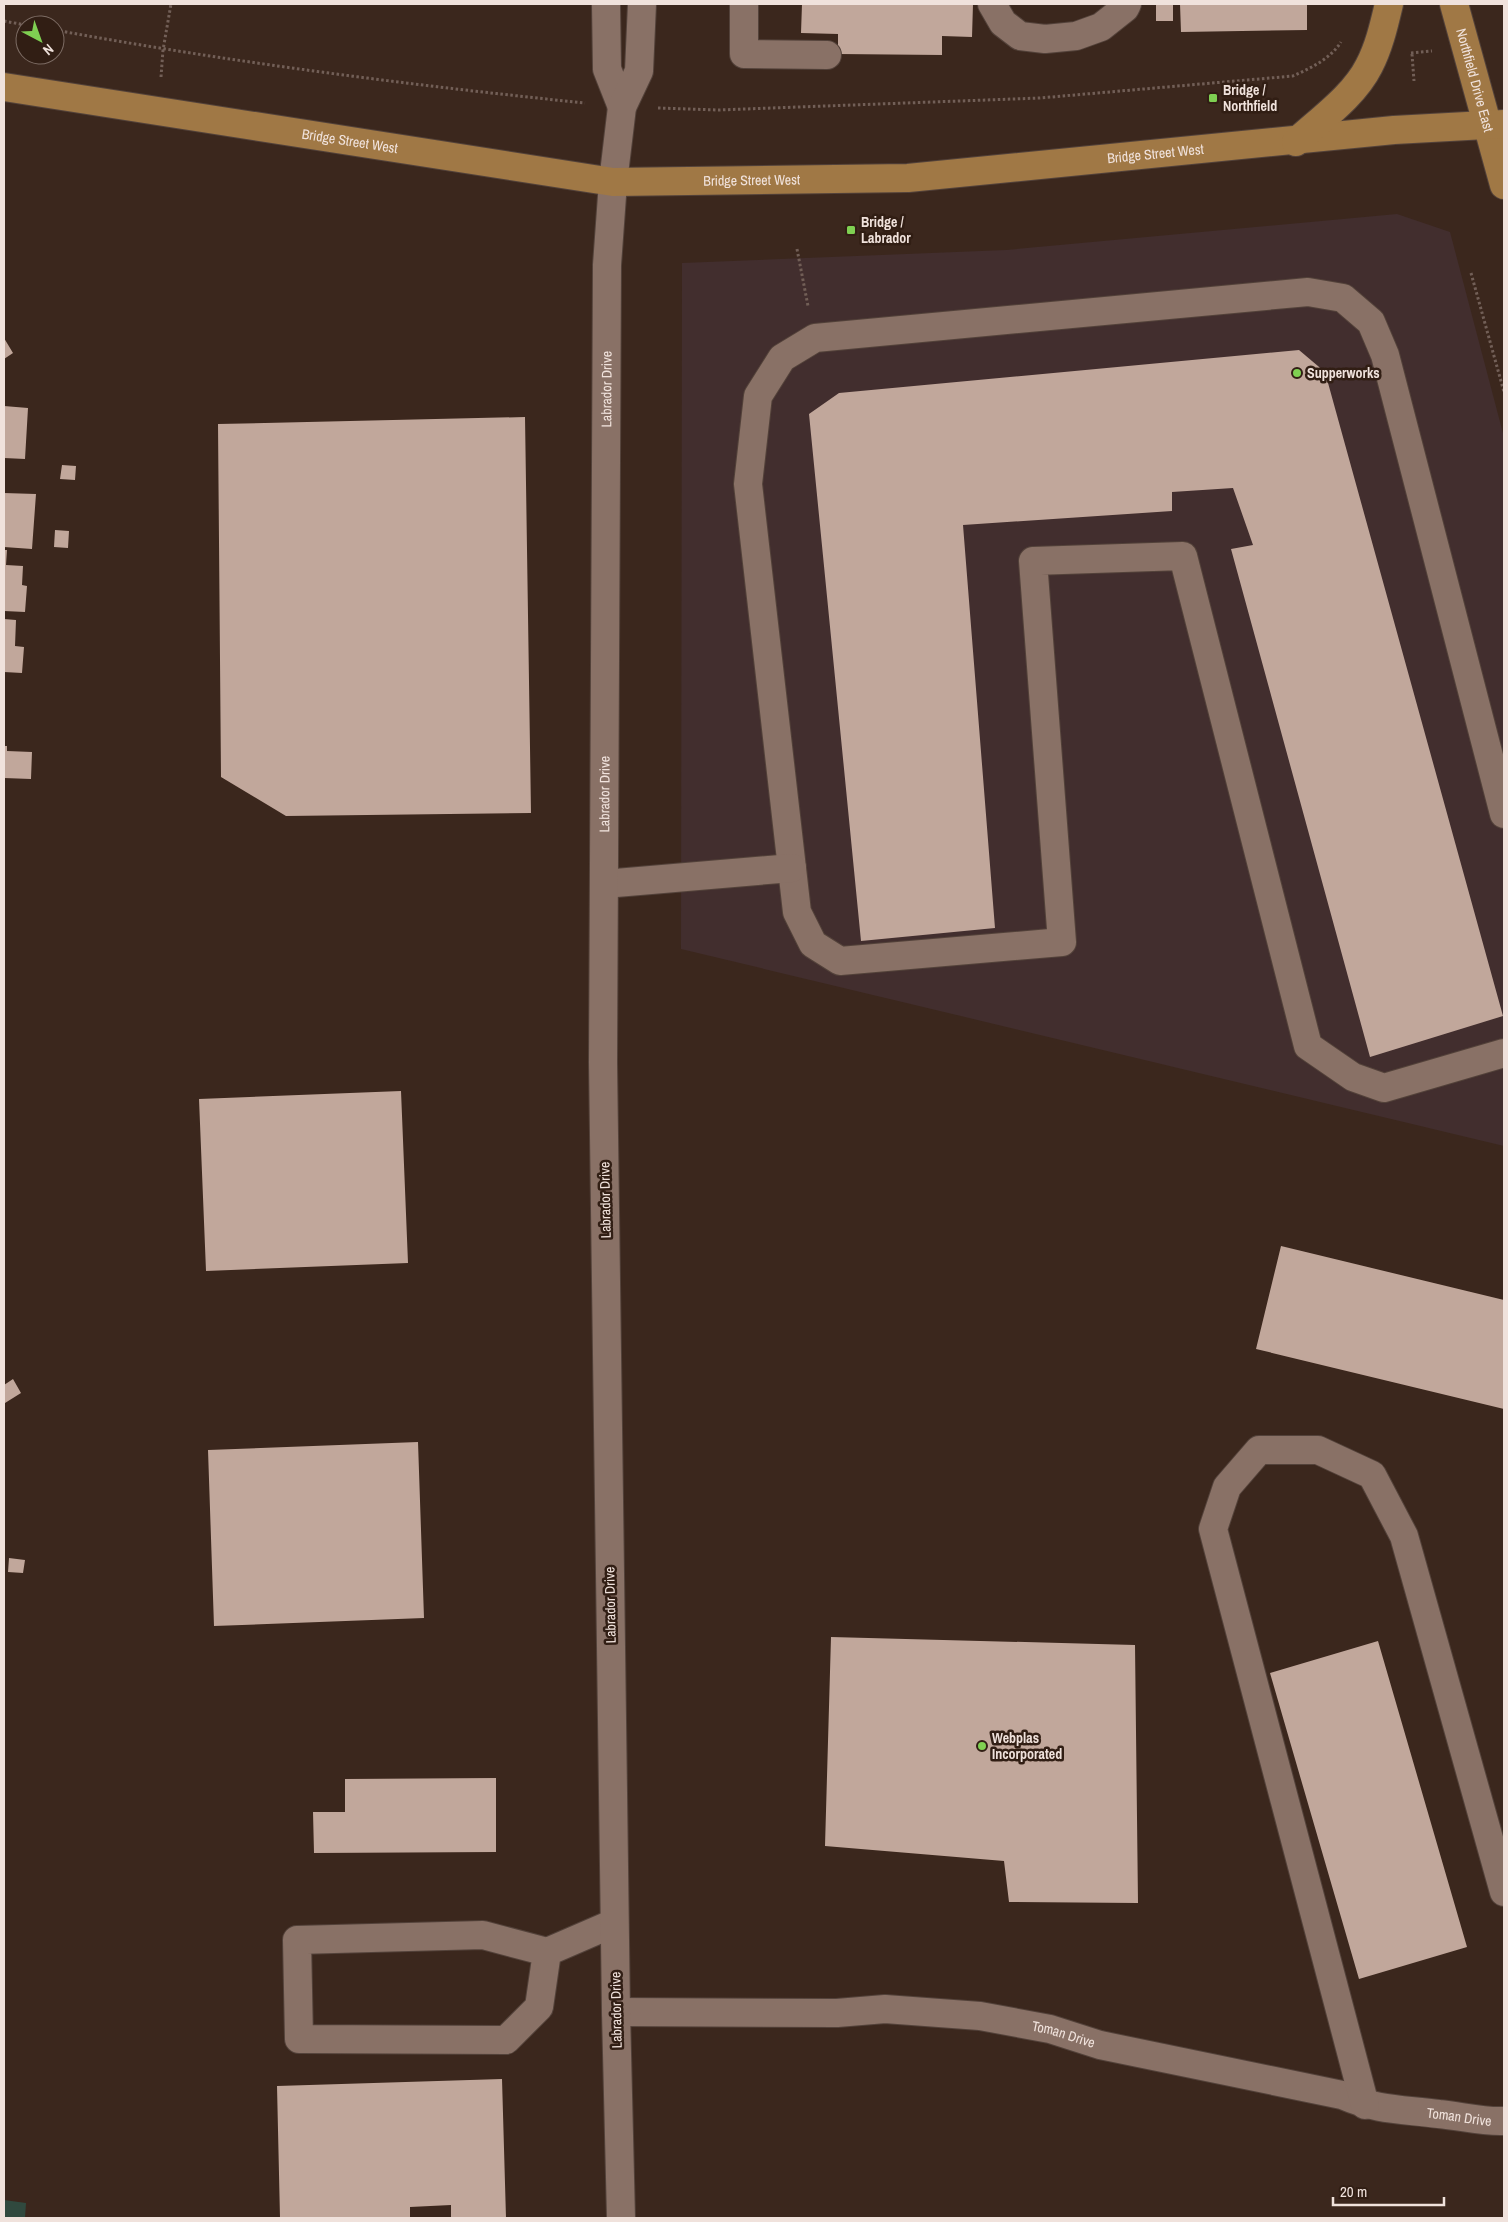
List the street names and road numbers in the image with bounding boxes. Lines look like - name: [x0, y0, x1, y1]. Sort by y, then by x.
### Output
- street label: Northfield Drive East: [1452, 26, 1498, 134]
- street label: Bridge Street West: [301, 125, 399, 157]
- street label: Bridge Street West: [1106, 140, 1205, 167]
- street label: Bridge Street West: [703, 170, 800, 190]
- street label: Labrador Drive: [597, 351, 616, 428]
- street label: Labrador Drive: [595, 756, 614, 833]
- street label: Labrador Drive: [595, 1162, 615, 1238]
- street label: Labrador Drive: [600, 1567, 620, 1643]
- street label: Labrador Drive: [606, 1972, 626, 2048]
- street label: Toman Drive: [1030, 2017, 1097, 2052]
- street label: Toman Drive: [1426, 2104, 1492, 2130]

